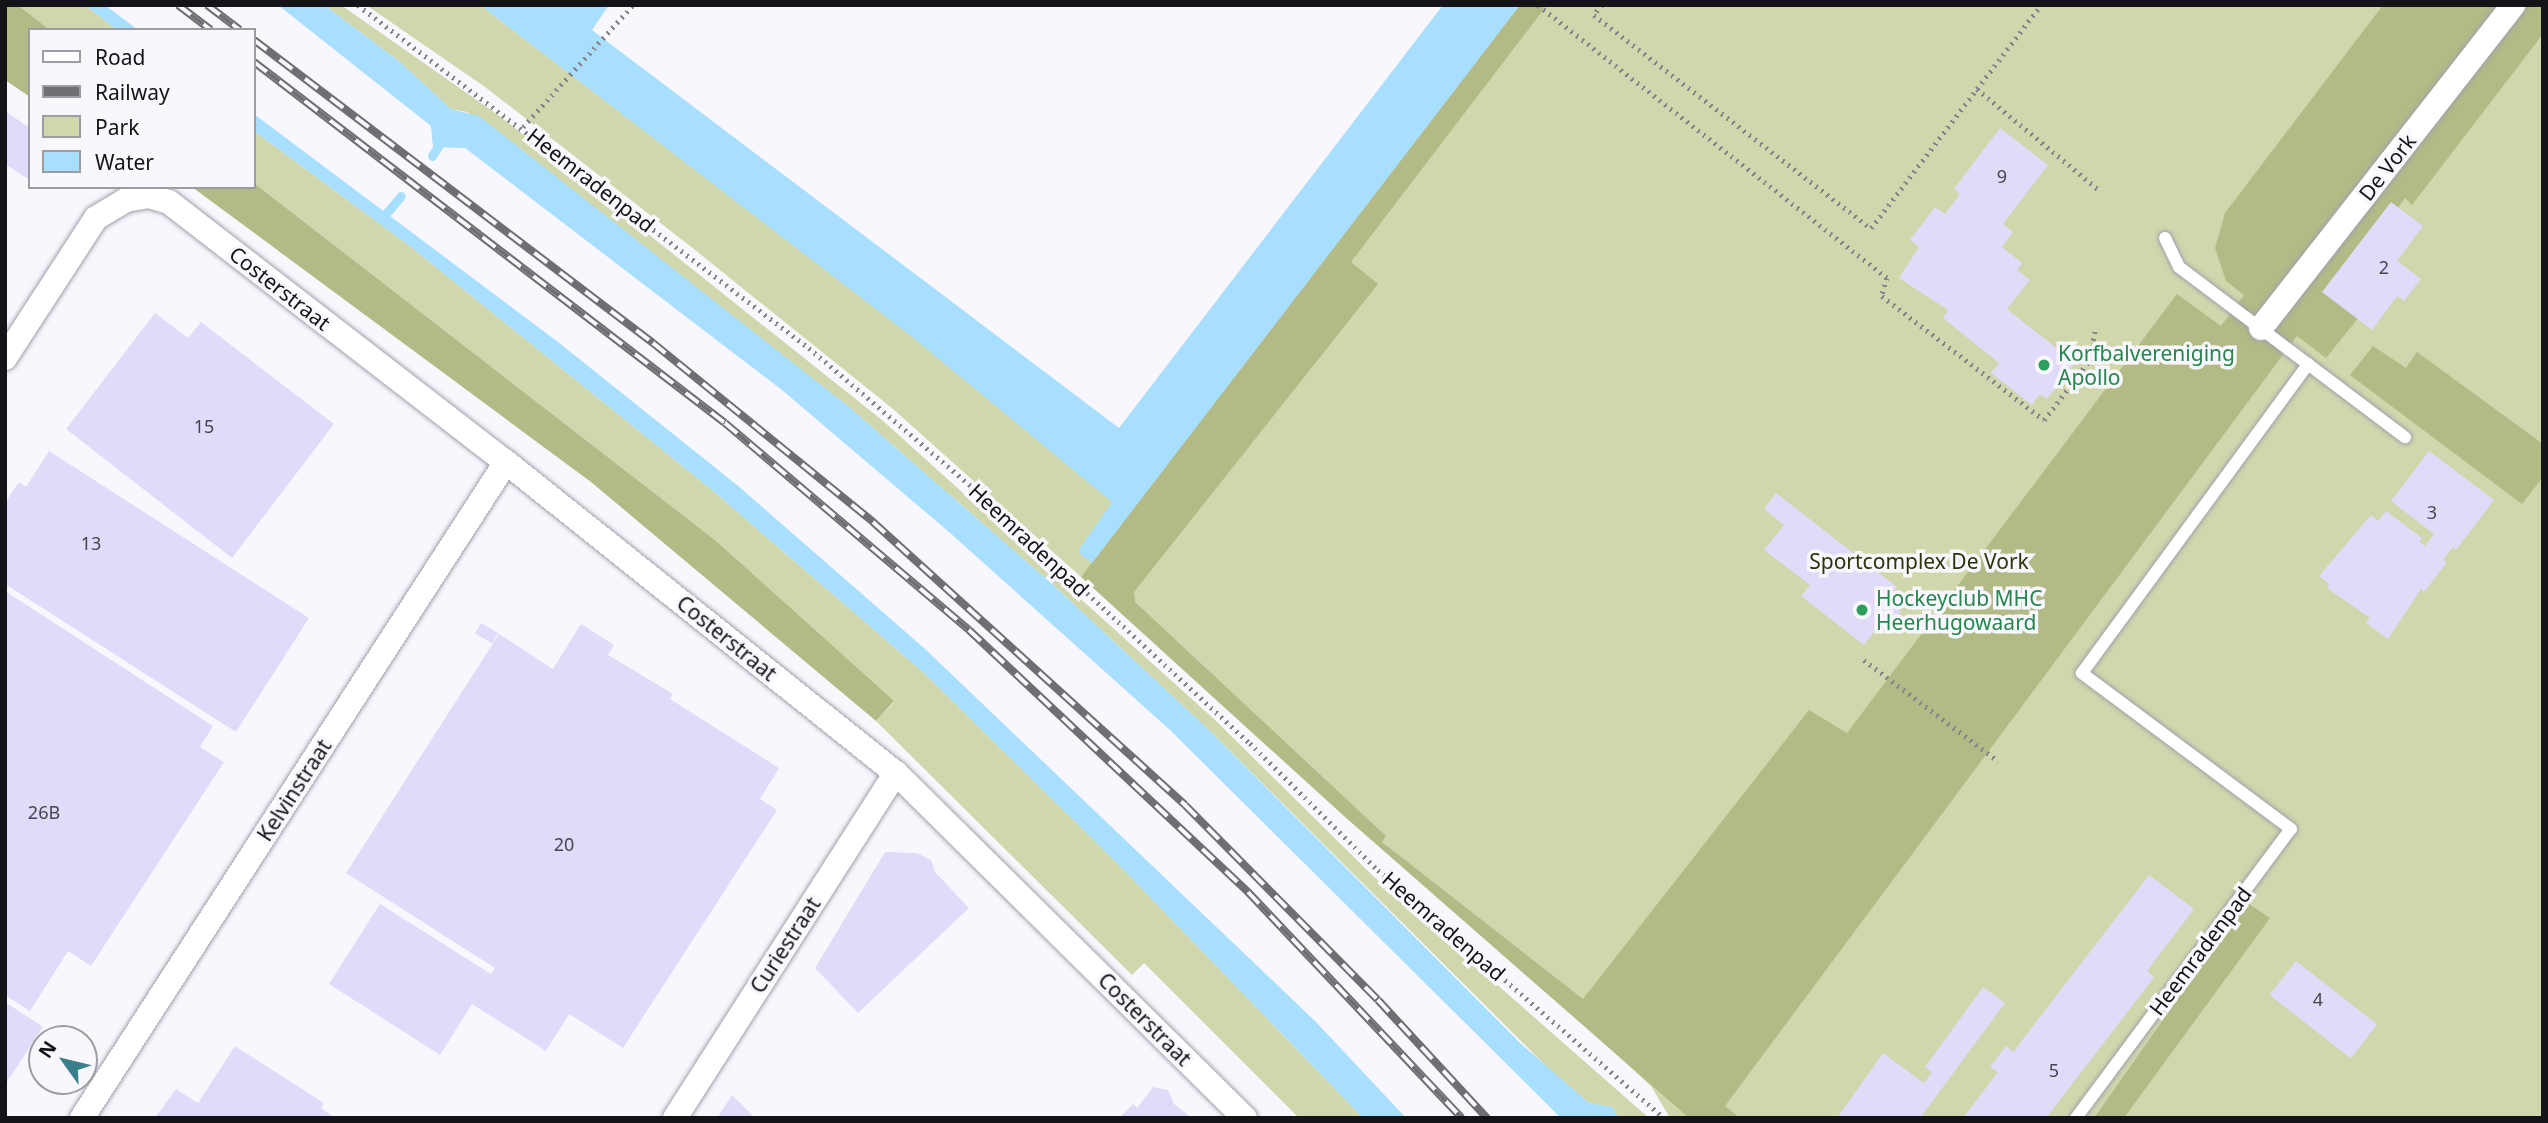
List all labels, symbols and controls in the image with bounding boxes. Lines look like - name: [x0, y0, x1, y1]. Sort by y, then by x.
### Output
- legend: [28, 28, 256, 189]
- text: Road: [95, 43, 145, 71]
- text: Railway: [95, 78, 170, 106]
- text: Park: [95, 113, 139, 141]
- street label: Heemradenpad: [522, 123, 660, 237]
- street label: De Vork: [2353, 129, 2421, 205]
- text: Water: [95, 148, 154, 176]
- house number: 9: [1997, 165, 2007, 187]
- street label: Costerstraat: [225, 241, 335, 335]
- house number: 2: [2379, 256, 2389, 278]
- place label: Korfbalvereniging Apollo: [2058, 340, 2235, 390]
- marker: Korfbalvereniging Apollo: [2036, 357, 2052, 373]
- house number: 15: [194, 415, 214, 437]
- street label: Heemradenpad: [964, 478, 1094, 602]
- house number: 3: [2427, 501, 2437, 523]
- house number: 13: [81, 532, 101, 554]
- park label: Sportcomplex De Vork: [1809, 548, 2029, 574]
- place label: Hockeyclub MHC Heerhugowaard: [1876, 585, 2042, 635]
- street label: Costerstraat: [672, 590, 782, 686]
- marker: Hockeyclub MHC Heerhugowaard: [1854, 602, 1870, 618]
- street label: Kelvinstraat: [252, 734, 336, 846]
- house number: 26B: [28, 801, 60, 823]
- house number: 20: [554, 833, 574, 855]
- street label: Heemradenpad: [1378, 866, 1510, 986]
- street label: Heemradenpad: [2144, 882, 2256, 1020]
- street label: Curiestraat: [745, 892, 825, 998]
- street label: Costerstraat: [1093, 967, 1197, 1071]
- house number: 4: [2313, 988, 2323, 1010]
- north arrow: [28, 1025, 98, 1095]
- text: N: [32, 1036, 62, 1063]
- house number: 5: [2049, 1059, 2059, 1081]

